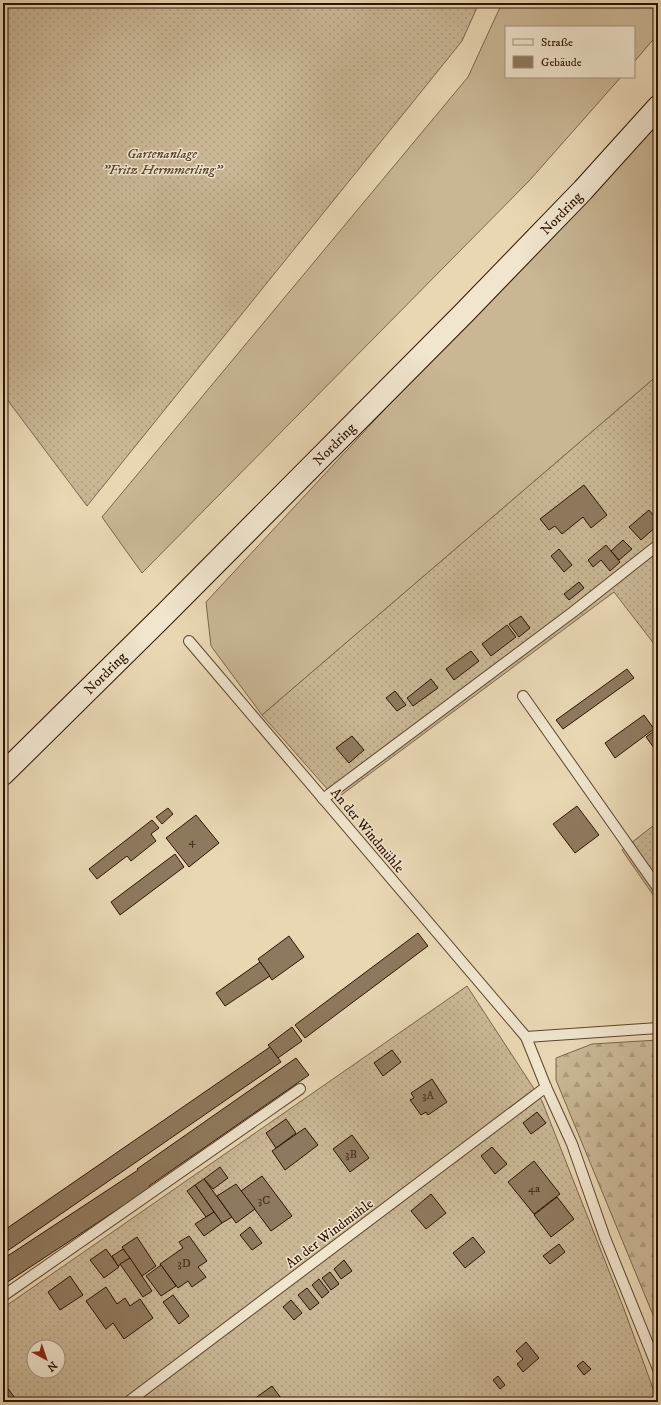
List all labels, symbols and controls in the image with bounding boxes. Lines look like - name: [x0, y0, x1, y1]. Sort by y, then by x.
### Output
- legend: [505, 26, 635, 78]
- text: Straße: [541, 35, 573, 50]
- text: Gebäude: [541, 55, 582, 70]
- park label: Gartenanlage "Fritz Hermmerling": [102, 145, 224, 179]
- street label: Nordring: [537, 188, 587, 239]
- street label: Nordring: [310, 419, 360, 470]
- street label: Nordring: [81, 648, 131, 699]
- street label: An der Windmühle: [326, 784, 408, 877]
- house number: 4: [189, 834, 197, 849]
- house number: 3A: [422, 1088, 434, 1103]
- house number: 3B: [345, 1147, 357, 1162]
- house number: 4a: [528, 1181, 541, 1196]
- house number: 3C: [258, 1193, 270, 1208]
- street label: An der Windmühle: [282, 1195, 377, 1273]
- house number: 3D: [177, 1256, 191, 1271]
- north arrow: [26, 1339, 66, 1379]
- text: N: [44, 1358, 60, 1374]

